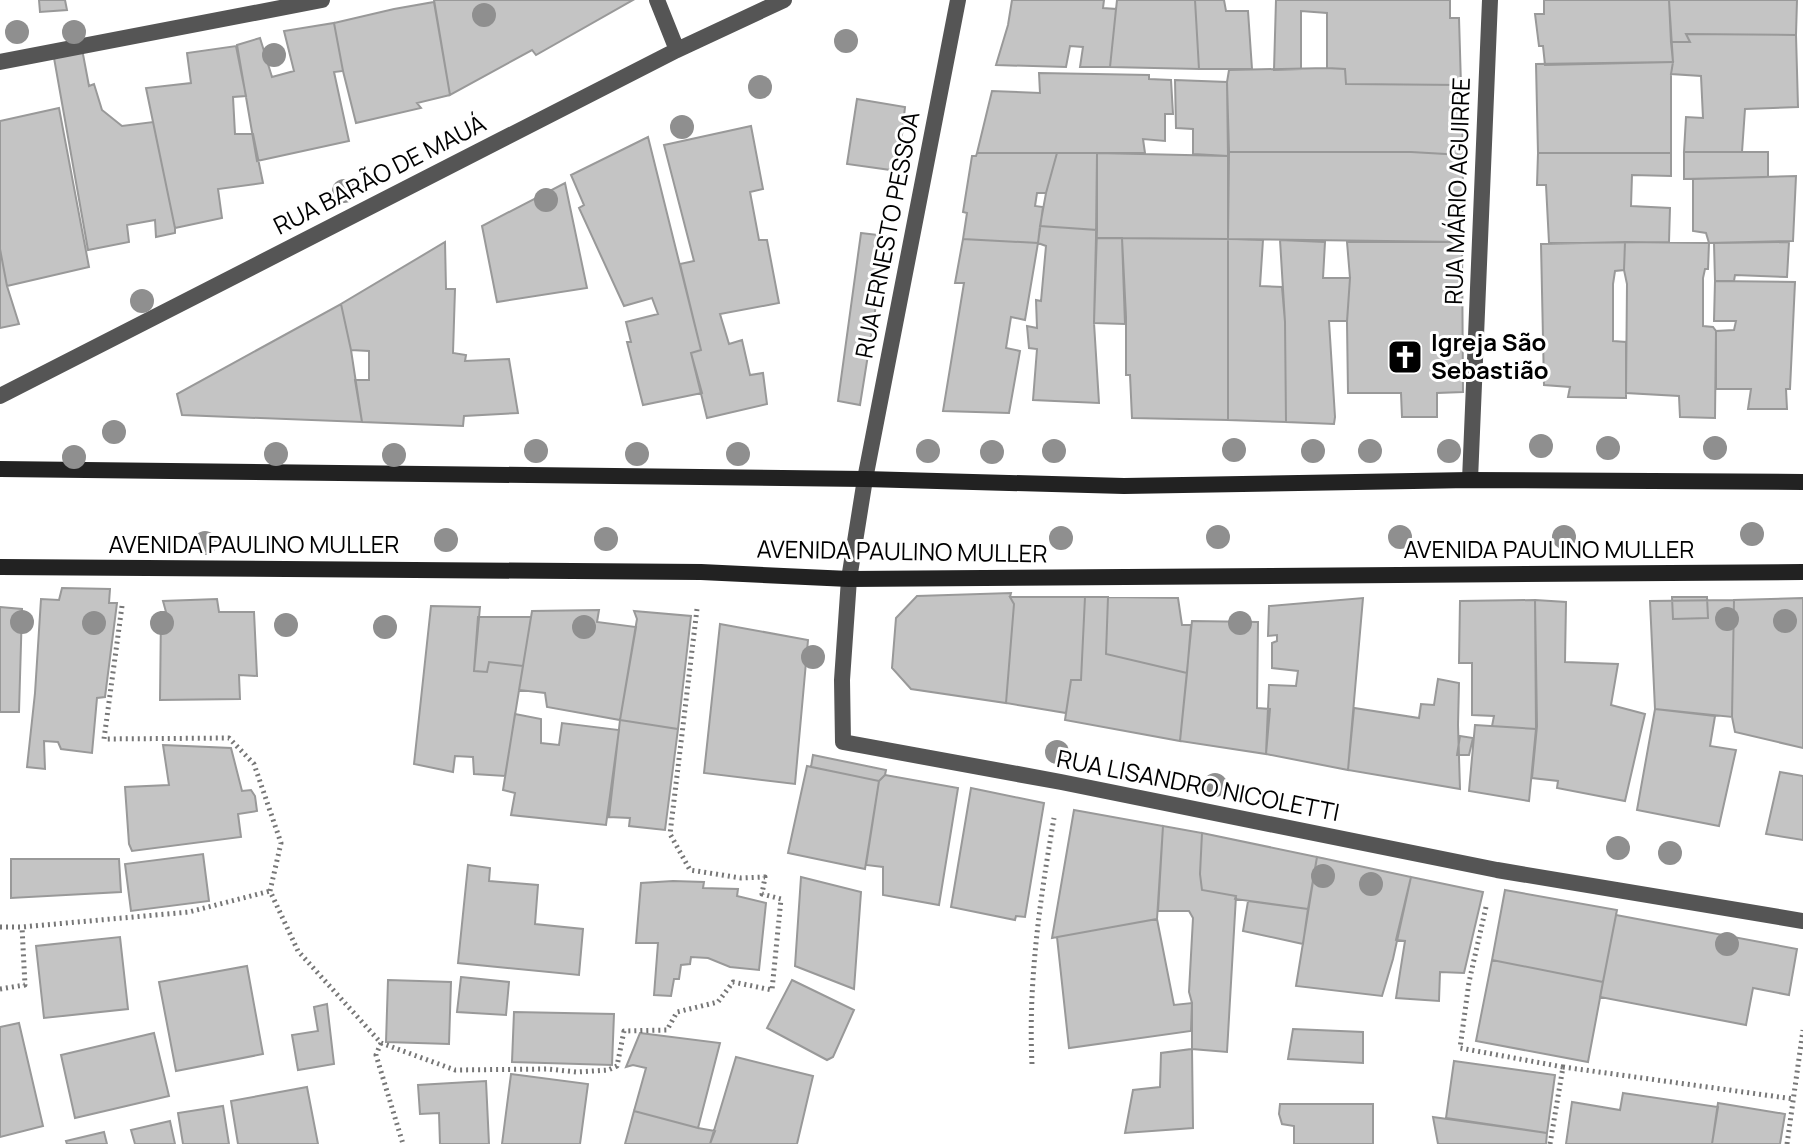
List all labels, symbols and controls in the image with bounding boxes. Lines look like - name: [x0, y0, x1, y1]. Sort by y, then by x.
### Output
- street label: RUA MÁRIO AGUIRRE: [1436, 77, 1477, 305]
- street label: RUA BARÃO DE MAUÁ: [268, 106, 491, 241]
- street label: RUA ERNESTO PESSOA: [846, 109, 927, 361]
- place label: Igreja São Sebastião: [1431, 325, 1549, 386]
- church icon: Igreja São Sebastião: [1386, 338, 1424, 376]
- street label: AVENIDA PAULINO MULLER: [108, 527, 400, 560]
- street label: AVENIDA PAULINO MULLER: [756, 531, 1048, 570]
- street label: AVENIDA PAULINO MULLER: [1403, 532, 1695, 565]
- street label: RUA LISANDRO NICOLETTI: [1054, 741, 1342, 828]

